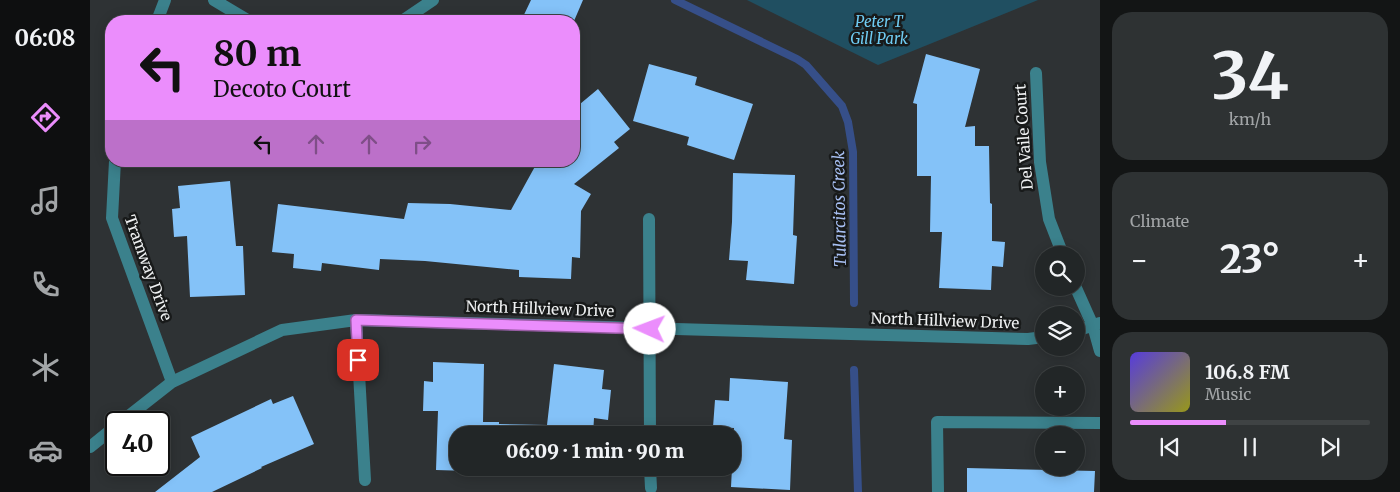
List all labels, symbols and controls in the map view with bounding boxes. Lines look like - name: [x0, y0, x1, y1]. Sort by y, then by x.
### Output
- park label: Peter T Gill Park: [850, 12, 909, 48]
- text: 06:08: [14, 24, 76, 52]
- text: 80 m: [213, 32, 301, 76]
- icon: left: [130, 35, 195, 100]
- text: 34: [1211, 35, 1289, 117]
- text: Decoto Court: [213, 75, 351, 103]
- street label: Del Vaile Court: [1010, 83, 1037, 191]
- icon: directions: [28, 100, 63, 135]
- text: km/h: [1229, 109, 1271, 129]
- icon: left: [249, 130, 277, 158]
- icon: ahead: [302, 130, 330, 158]
- icon: ahead: [355, 130, 383, 158]
- icon: right: [408, 130, 436, 158]
- water label: Tularcitos Creek: [828, 150, 850, 267]
- icon: music: [28, 183, 63, 218]
- text: Climate: [1130, 211, 1189, 231]
- street label: Tramway Drive: [121, 212, 176, 323]
- text: 23°: [1220, 236, 1280, 283]
- text: −: [1130, 242, 1149, 278]
- text: +: [1351, 242, 1370, 278]
- map controls: [1035, 246, 1085, 476]
- button: search: [1035, 246, 1085, 296]
- icon: phone: [28, 267, 63, 302]
- street label: North Hillview Drive: [465, 296, 615, 321]
- position arrow: [623, 302, 675, 354]
- button: layers: [1035, 306, 1085, 356]
- street label: North Hillview Drive: [870, 308, 1020, 333]
- pin: [337, 339, 379, 381]
- icon: arrive: [344, 346, 372, 374]
- icon: climate: [28, 350, 63, 385]
- text: 106.8 FM: [1205, 360, 1290, 384]
- button: +: [1035, 366, 1085, 416]
- text: Music: [1205, 384, 1251, 404]
- speed limit sign: 40: [105, 411, 170, 476]
- button: −: [1035, 426, 1085, 476]
- icon: car: [28, 433, 63, 468]
- icon: previous: [1156, 433, 1184, 461]
- icon: pause: [1236, 433, 1264, 461]
- icon: next: [1316, 433, 1344, 461]
- text: 06:09 · 1 min · 90 m: [506, 439, 684, 463]

